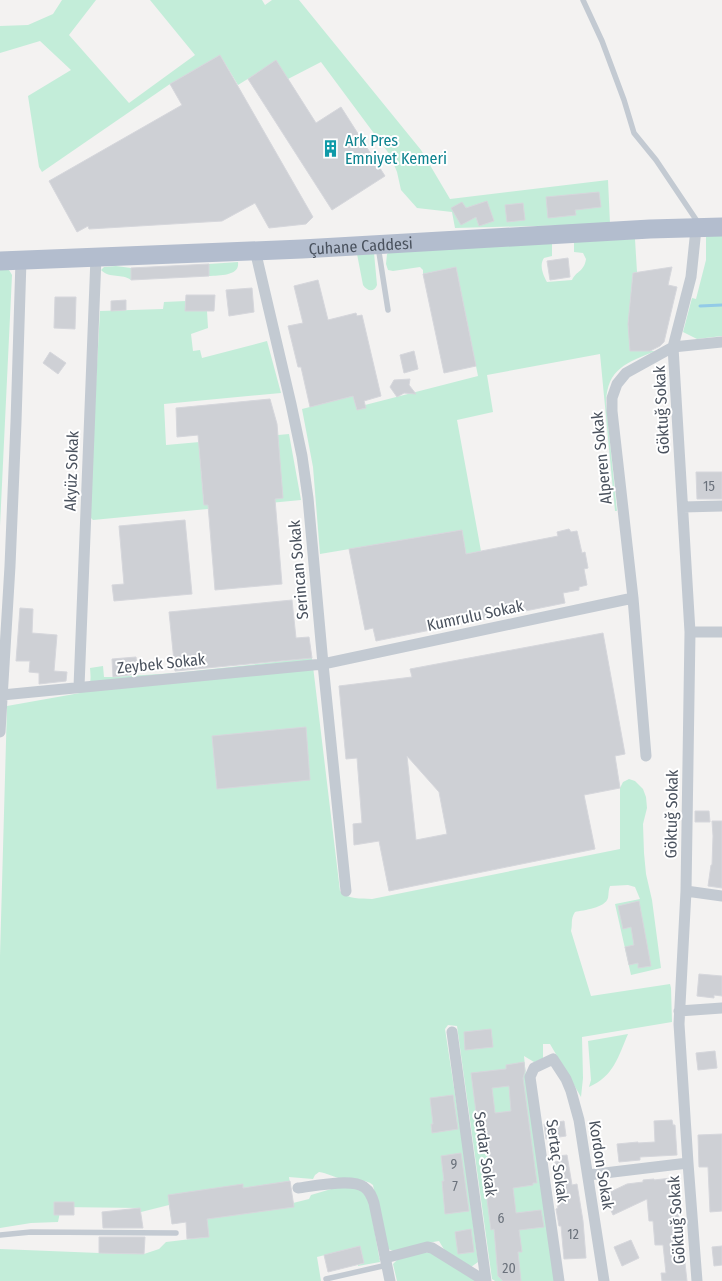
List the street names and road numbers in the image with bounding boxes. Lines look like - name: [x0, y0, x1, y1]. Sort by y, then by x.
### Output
- street label: Çuhane Caddesi: [308, 234, 413, 260]
- street label: Göktuğ Sokak: [650, 365, 673, 455]
- street label: Alperen Sokak: [587, 410, 616, 505]
- street label: Akyüz Sokak: [61, 430, 82, 511]
- street label: Serincan Sokak: [285, 519, 312, 620]
- street label: Kumrulu Sokak: [425, 596, 526, 635]
- street label: Zeybek Sokak: [116, 649, 207, 678]
- street label: Göktuğ Sokak: [661, 769, 682, 859]
- street label: Serdar Sokak: [470, 1110, 501, 1198]
- street label: Sertaç Sokak: [542, 1118, 573, 1204]
- street label: Kordon Sokak: [585, 1119, 618, 1211]
- street label: Göktuğ Sokak: [664, 1174, 689, 1265]

